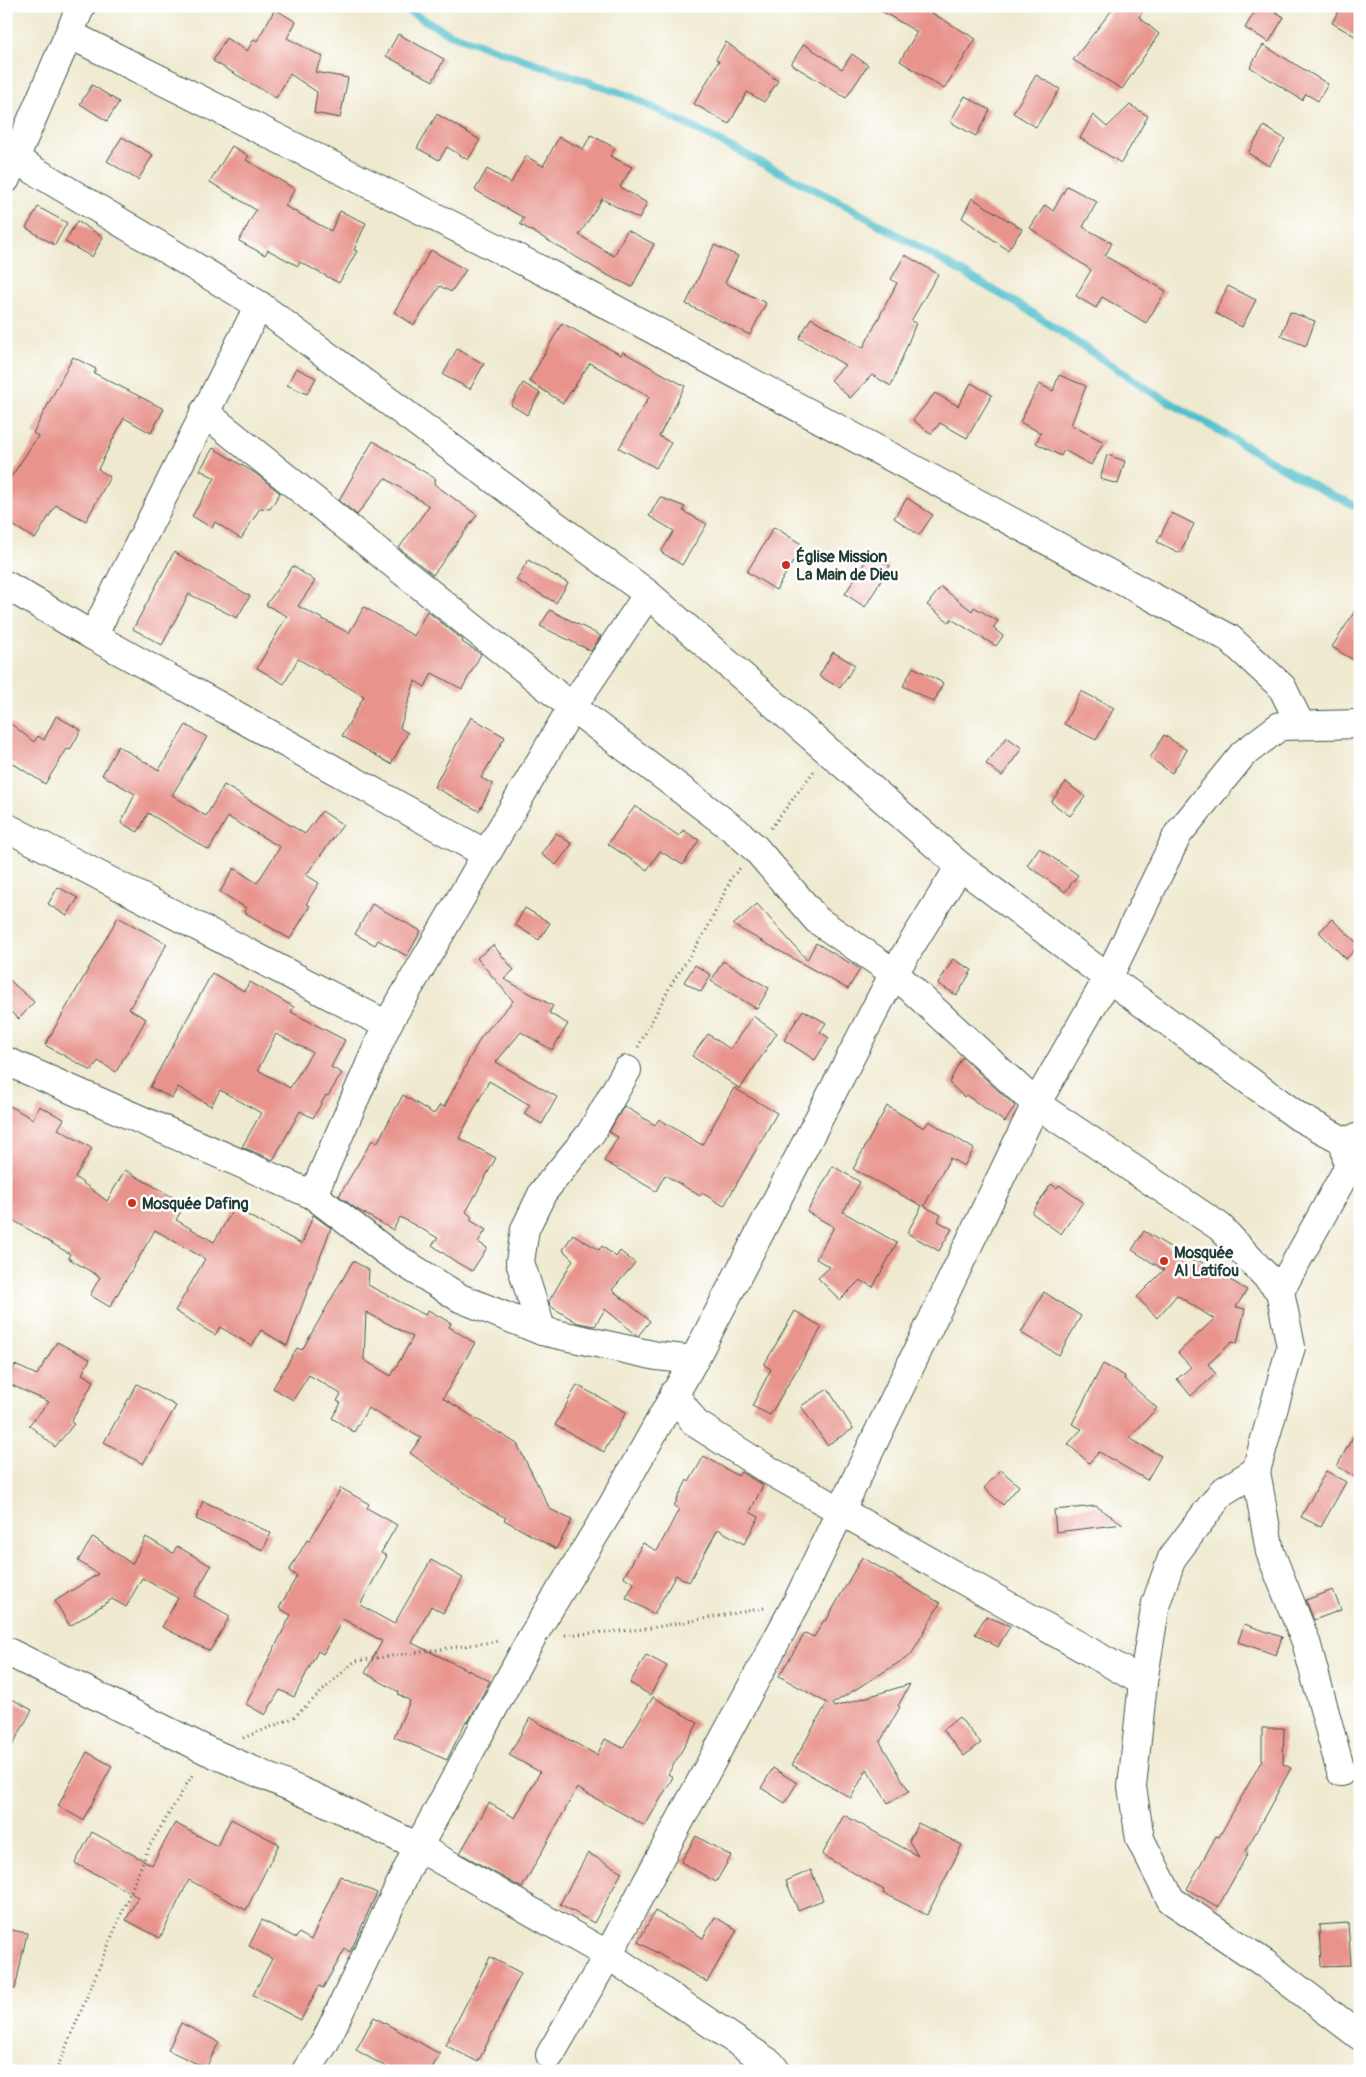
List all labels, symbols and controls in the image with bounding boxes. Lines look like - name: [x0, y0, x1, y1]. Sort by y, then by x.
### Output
- place label: Église Mission La Main de Dieu: [796, 546, 898, 585]
- marker: Église Mission La Main de Dieu: [780, 559, 792, 571]
- place label: Mosquée Dafing: [142, 1194, 249, 1214]
- marker: Mosquée Dafing: [126, 1197, 138, 1209]
- place label: Mosquée Al Latifou: [1174, 1243, 1239, 1281]
- marker: Mosquée Al Latifou: [1158, 1255, 1170, 1267]

